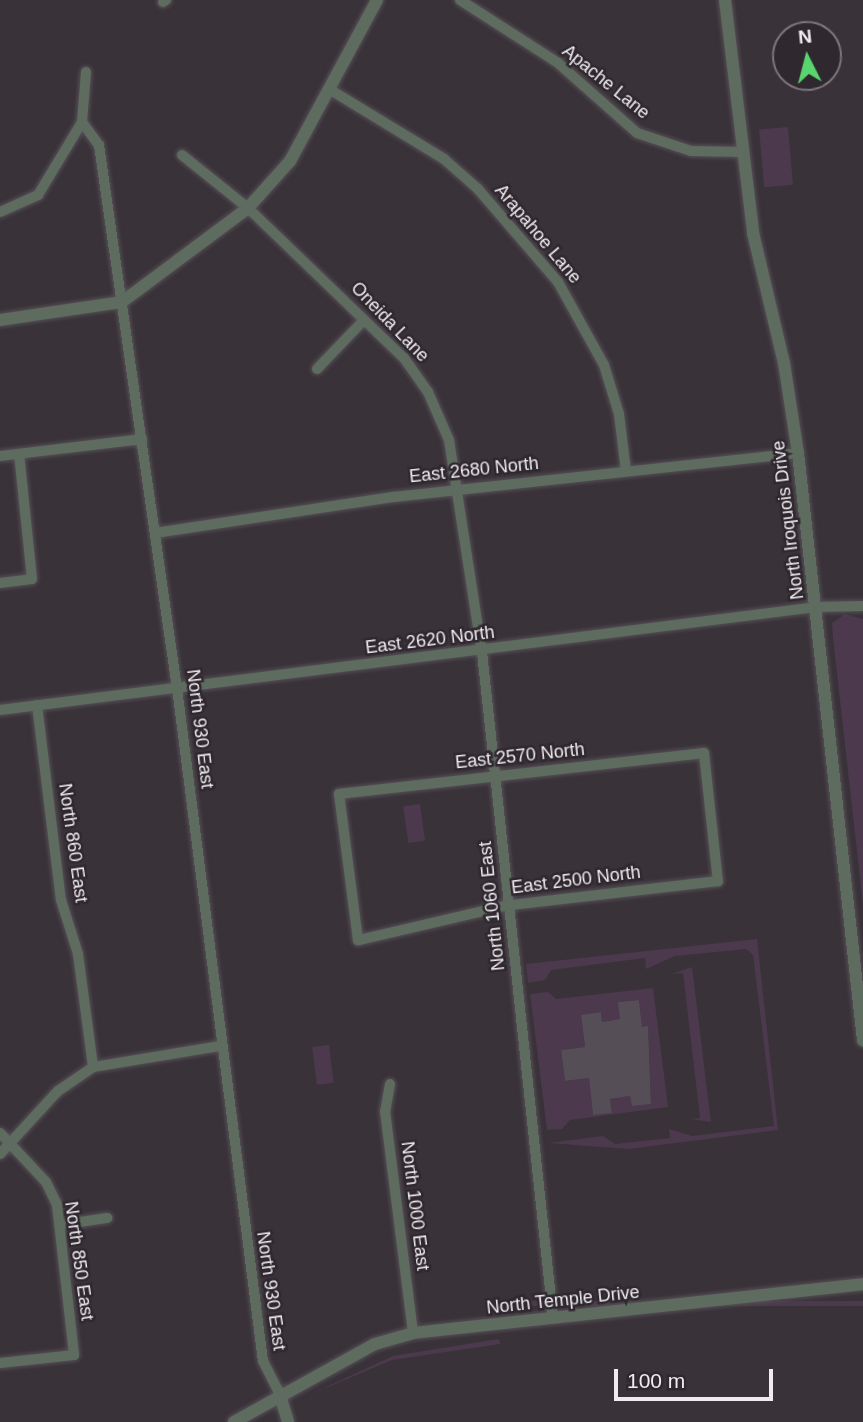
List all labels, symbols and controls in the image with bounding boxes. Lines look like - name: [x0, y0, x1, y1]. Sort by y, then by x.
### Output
- north arrow: [772, 21, 842, 91]
- text: N: [797, 25, 813, 48]
- street label: Apache Lane: [558, 40, 654, 124]
- street label: Arapahoe Lane: [490, 180, 586, 288]
- street label: Oneida Lane: [346, 277, 434, 367]
- street label: North Iroquois Drive: [768, 439, 808, 601]
- street label: East 2680 North: [408, 452, 540, 488]
- street label: East 2620 North: [364, 621, 496, 659]
- street label: North 930 East: [182, 668, 218, 790]
- street label: East 2570 North: [454, 738, 586, 774]
- street label: North 860 East: [54, 782, 92, 904]
- street label: North 1060 East: [474, 840, 510, 972]
- street label: East 2500 North: [510, 861, 642, 899]
- street label: North 1000 East: [396, 1140, 434, 1272]
- street label: North 850 East: [60, 1200, 98, 1322]
- street label: North 930 East: [252, 1230, 290, 1352]
- street label: North Temple Drive: [485, 1281, 641, 1319]
- scale bar: [618, 1356, 777, 1400]
- text: 100 m: [627, 1369, 685, 1392]

